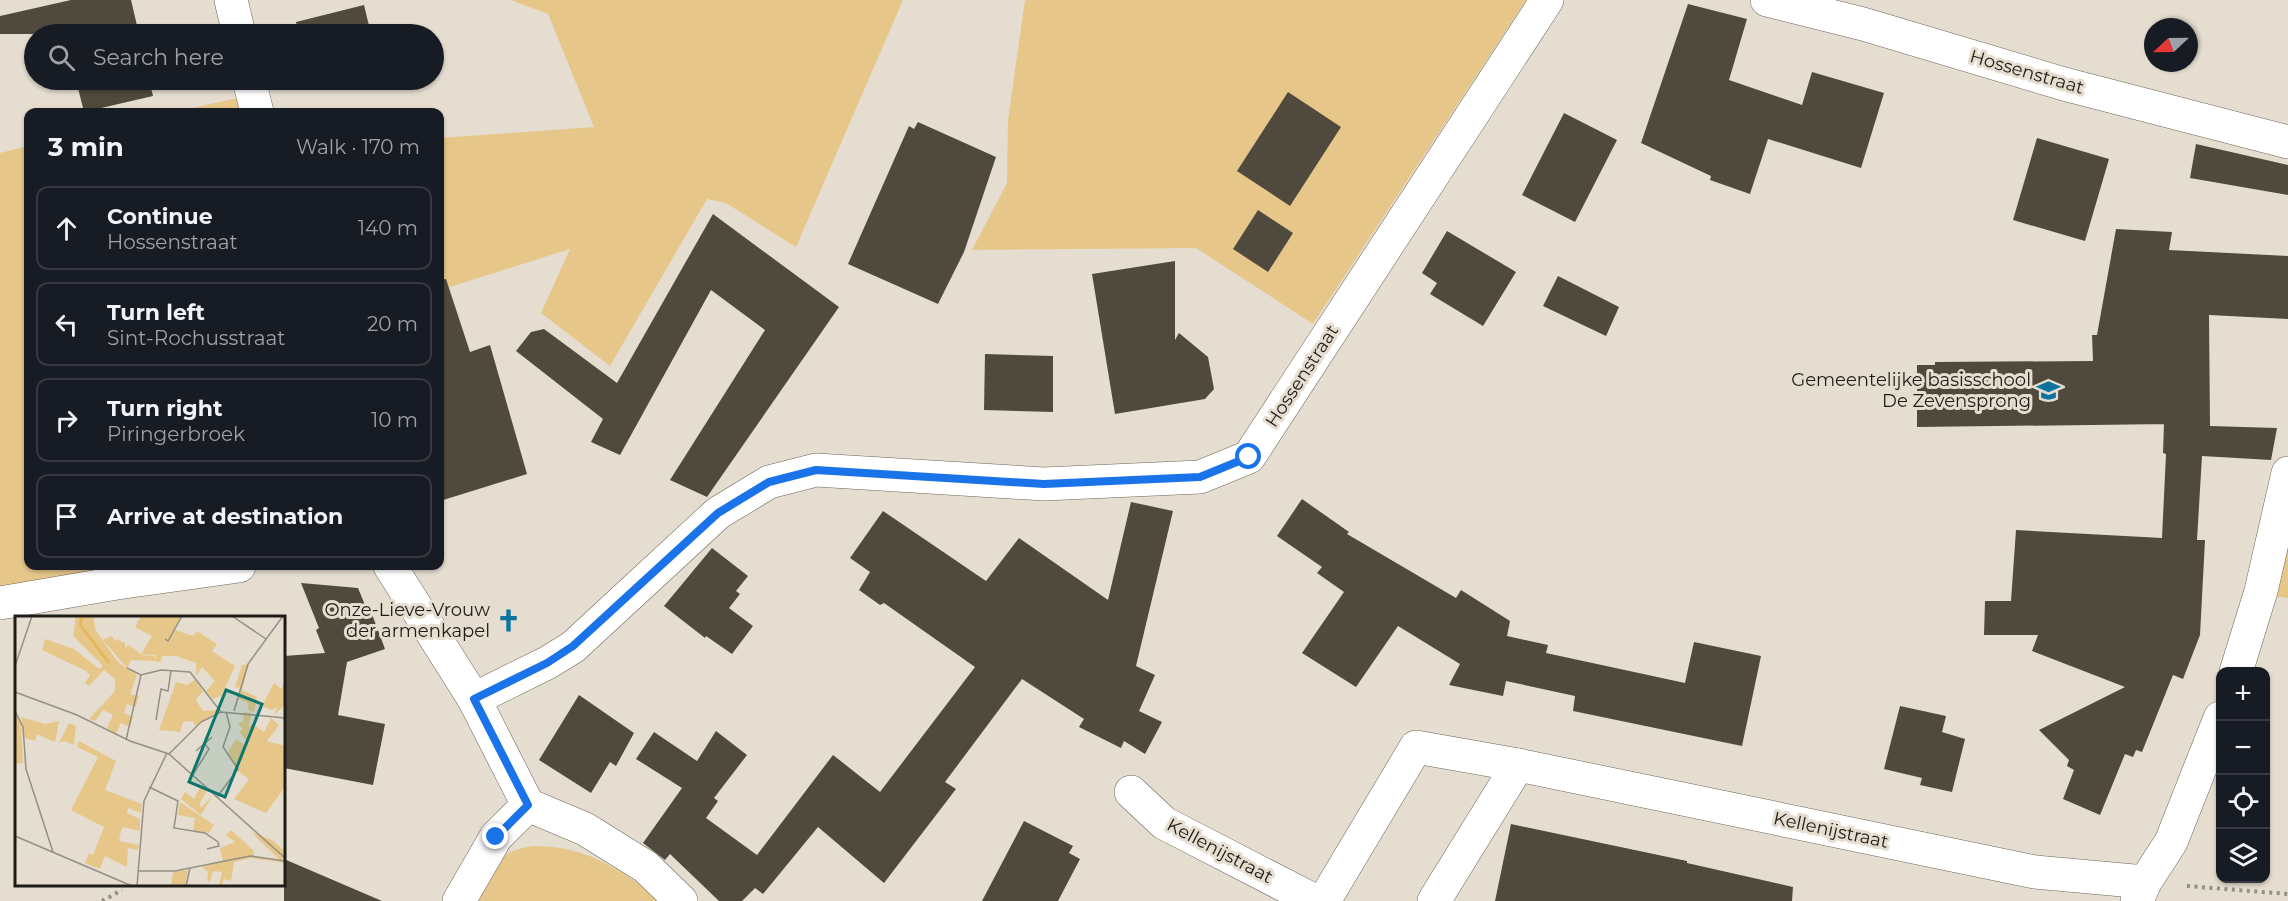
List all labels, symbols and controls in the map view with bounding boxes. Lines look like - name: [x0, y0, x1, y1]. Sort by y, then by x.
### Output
- north arrow: [2144, 18, 2198, 72]
- search box: [24, 24, 444, 90]
- icon: search: [45, 41, 78, 74]
- text: Search here: [93, 44, 224, 71]
- street label: Hossenstraat: [1967, 45, 2087, 99]
- text: 3 min: [48, 131, 124, 163]
- text: Walk · 170 m: [296, 135, 420, 159]
- text: Continue: [107, 203, 213, 230]
- icon: ahead: [50, 212, 83, 245]
- text: 140 m: [358, 216, 418, 240]
- text: Hossenstraat: [107, 230, 238, 254]
- text: Turn left: [107, 299, 205, 326]
- icon: left: [50, 308, 83, 341]
- text: 20 m: [367, 312, 418, 336]
- street label: Hossenstraat: [1261, 321, 1343, 431]
- text: Sint-Rochusstraat: [107, 326, 285, 350]
- place label: Gemeentelijke basisschool De Zevensprong: [1791, 369, 2031, 412]
- school or university icon: Gemeentelijke basisschool De Zevensprong: [2036, 377, 2062, 403]
- text: Turn right: [107, 395, 222, 422]
- icon: right: [50, 404, 83, 437]
- text: 10 m: [371, 408, 418, 432]
- text: Piringerbroek: [107, 422, 245, 446]
- route start: [1235, 443, 1261, 469]
- icon: arrive: [50, 500, 83, 533]
- text: Arrive at destination: [107, 503, 343, 530]
- place label: Onze-Lieve-Vrouw der armenkapel: [324, 599, 490, 642]
- church icon: Onze-Lieve-Vrouw der armenkapel: [495, 607, 521, 633]
- inset map: [15, 616, 285, 886]
- map controls: [2216, 667, 2270, 883]
- button: +: [2216, 667, 2270, 721]
- button: −: [2216, 721, 2270, 775]
- button: locate: [2216, 775, 2270, 829]
- street label: Kellenijstraat: [1772, 807, 1890, 853]
- street label: Kellenijstraat: [1163, 814, 1277, 888]
- route end: [482, 823, 508, 849]
- button: layers: [2216, 829, 2270, 883]

